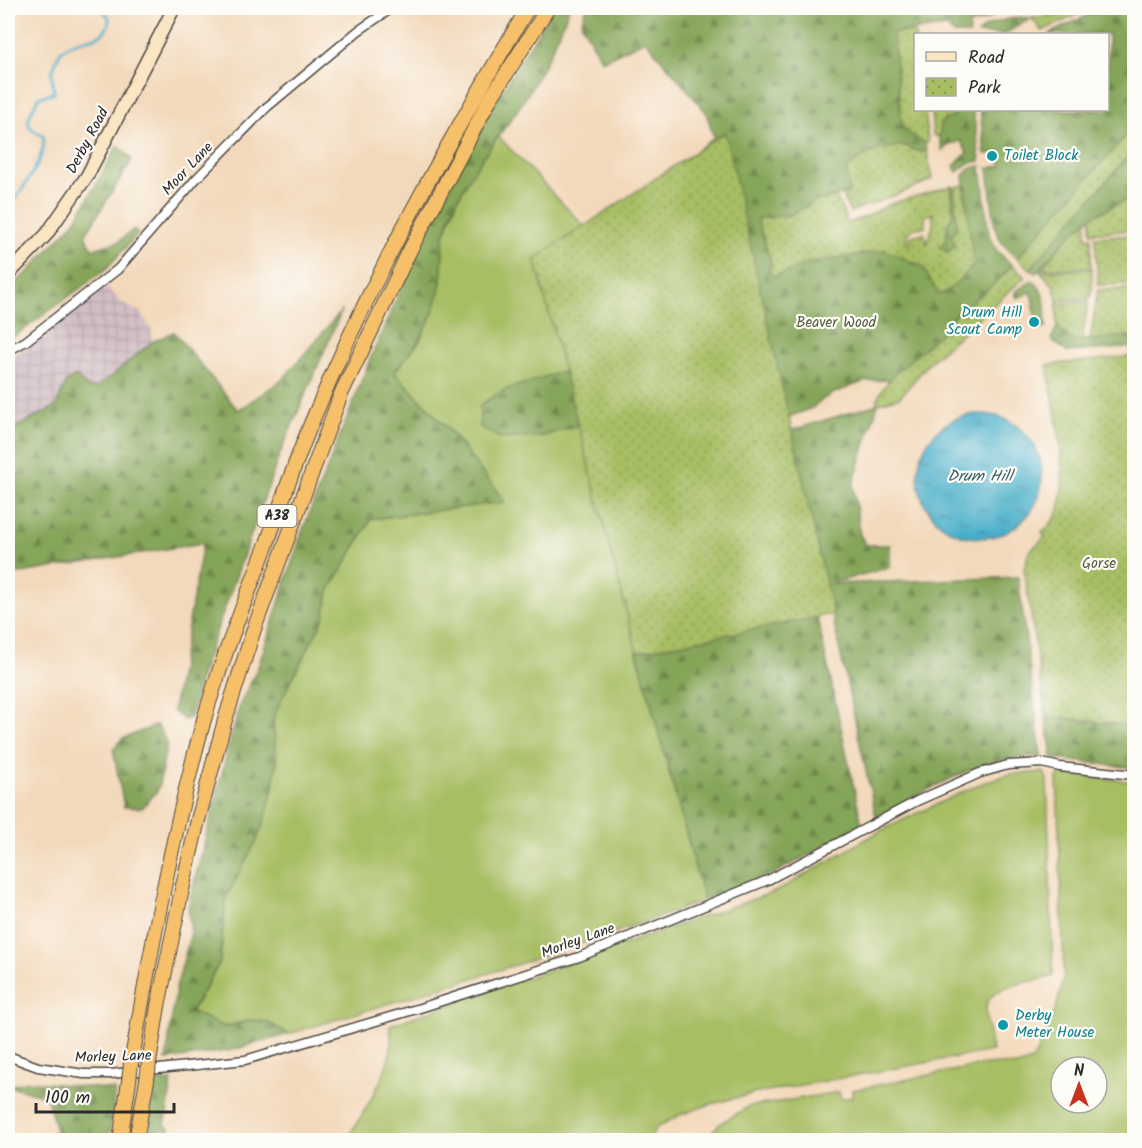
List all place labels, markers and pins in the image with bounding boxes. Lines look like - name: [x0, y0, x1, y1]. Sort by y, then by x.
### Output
- place label: Toilet Block: [1004, 144, 1079, 168]
- marker: Toilet Block: [985, 149, 999, 163]
- place label: Drum Hill Scout Camp: [946, 301, 1022, 342]
- marker: Drum Hill Scout Camp: [1027, 315, 1041, 329]
- place label: Derby Meter House: [1015, 1004, 1095, 1045]
- marker: Derby Meter House: [996, 1018, 1010, 1032]

